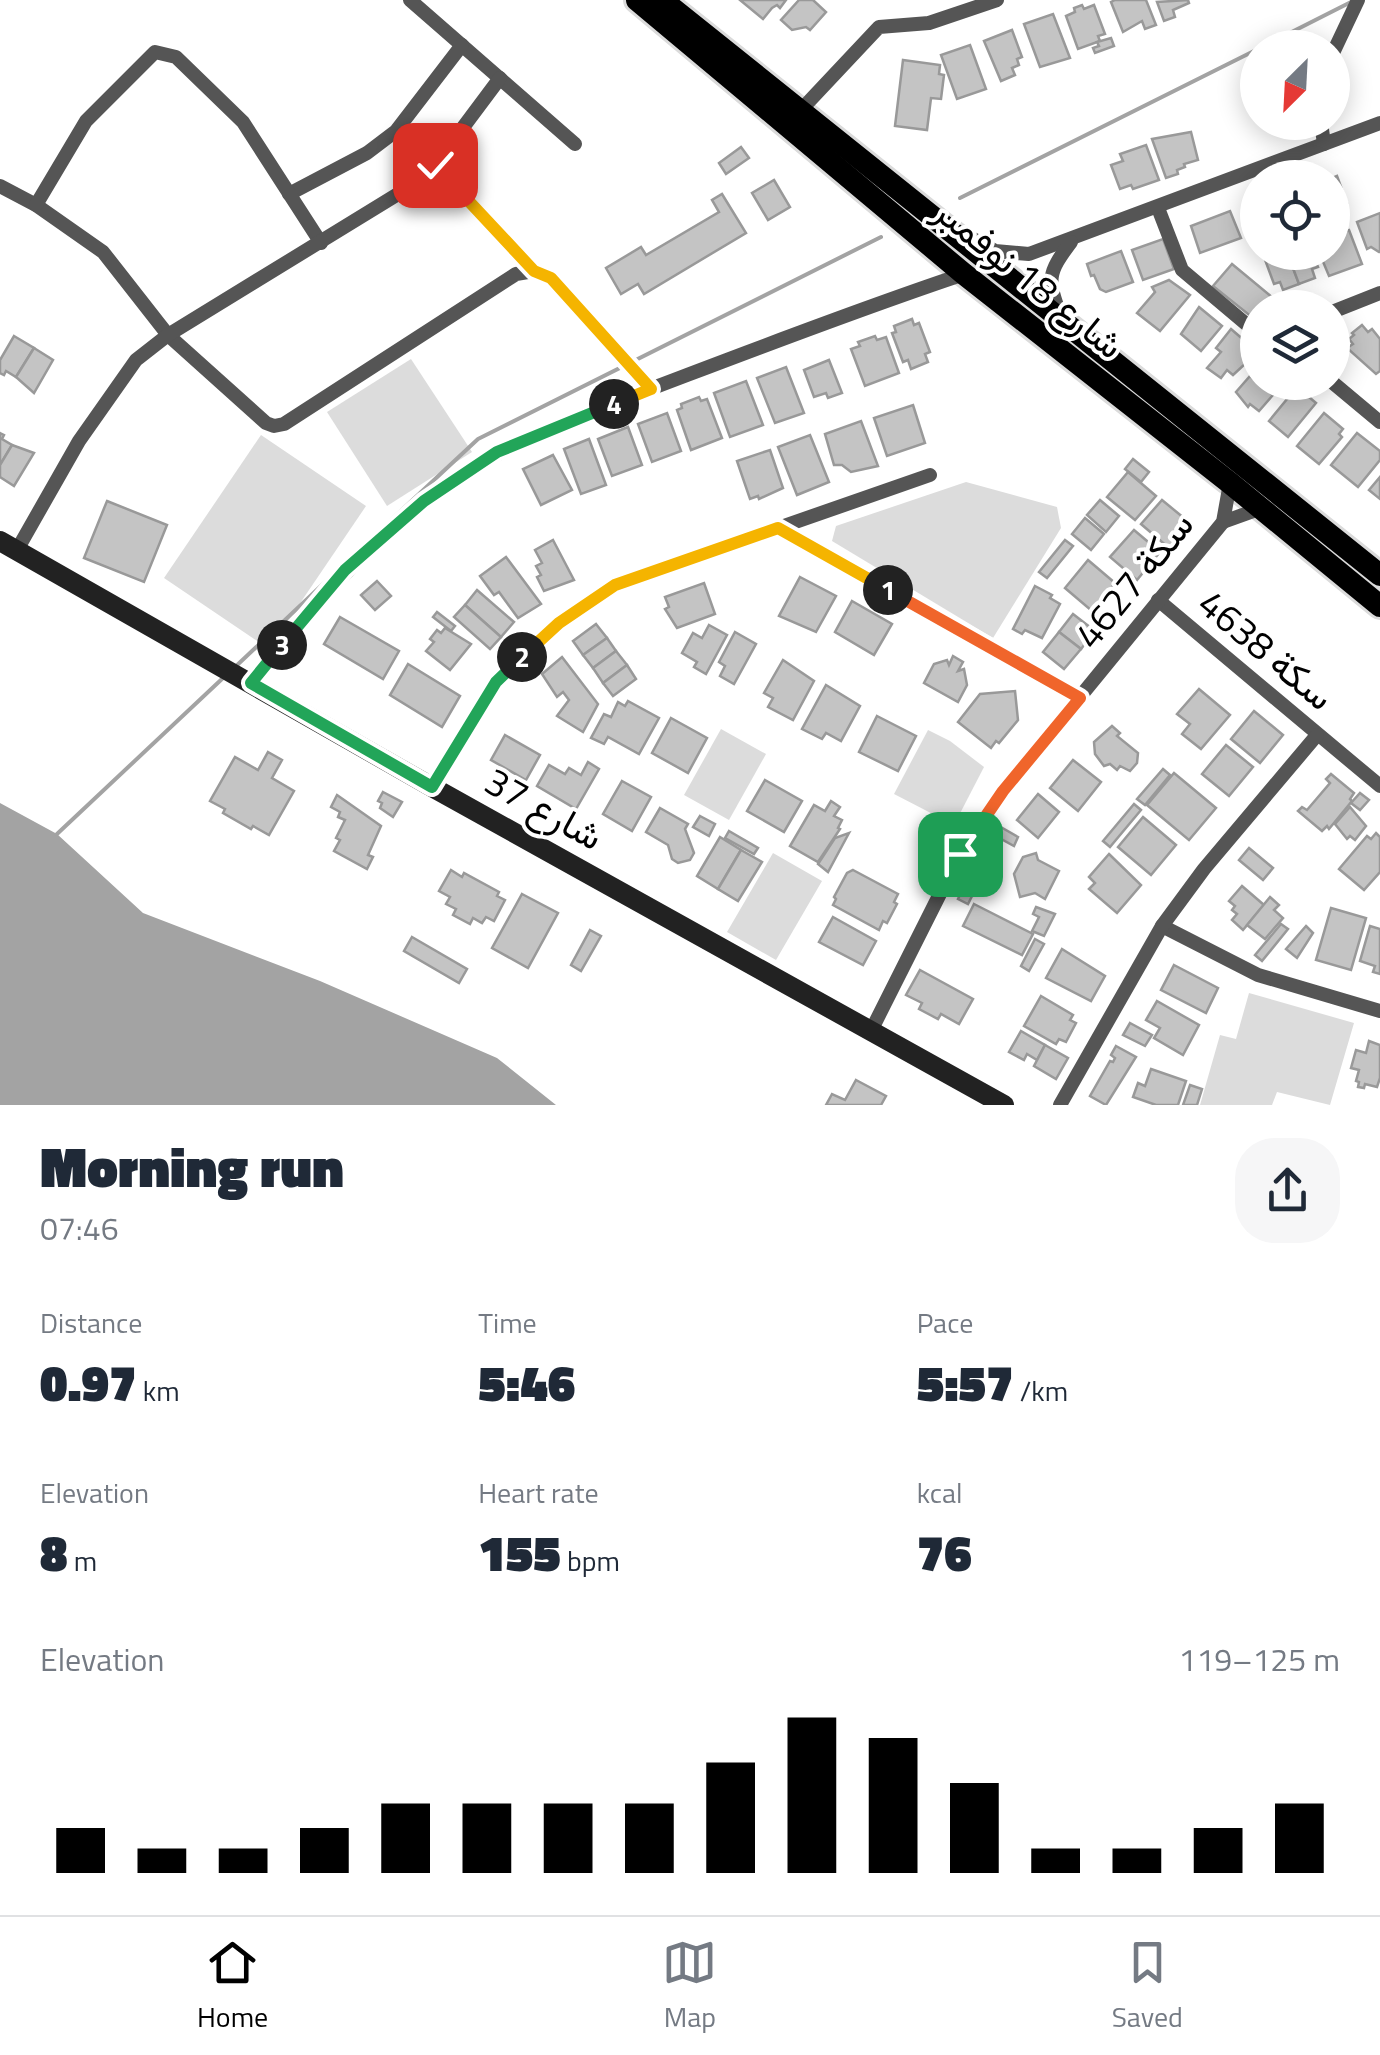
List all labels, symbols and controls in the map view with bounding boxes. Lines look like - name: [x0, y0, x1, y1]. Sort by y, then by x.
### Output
- north arrow: [1240, 30, 1350, 140]
- map controls: [1240, 30, 1350, 400]
- pin: [393, 123, 478, 208]
- icon: check: [408, 138, 463, 193]
- button: locate: [1240, 160, 1350, 270]
- street label: شارع 18 نوفمبر: [921, 182, 1137, 372]
- button: layers: [1240, 290, 1350, 400]
- pin: 4: [589, 379, 639, 429]
- text: 4: [606, 382, 622, 425]
- street label: سكة 4627: [1060, 498, 1207, 661]
- pin: 1: [863, 565, 913, 615]
- text: 1: [880, 568, 896, 611]
- street label: سكة 4638: [1186, 575, 1348, 724]
- pin: 3: [257, 620, 307, 670]
- text: 3: [274, 623, 290, 666]
- pin: 2: [497, 632, 547, 682]
- text: 2: [514, 635, 530, 678]
- street label: شارع 37: [475, 752, 614, 864]
- pin: [918, 812, 1003, 897]
- icon: arrive: [933, 827, 988, 882]
- text: Morning run: [40, 1125, 344, 1208]
- button: share: [1235, 1138, 1340, 1243]
- text: 07:46: [40, 1204, 119, 1252]
- text: Distance: [40, 1301, 142, 1344]
- text: Time: [478, 1301, 537, 1344]
- text: Pace: [917, 1301, 973, 1344]
- text: 0.97: [40, 1344, 137, 1420]
- text: 5:46: [478, 1344, 575, 1420]
- text: 5:57: [917, 1344, 1014, 1420]
- text: km: [137, 1369, 180, 1412]
- text: /km: [1014, 1369, 1068, 1412]
- text: Elevation: [40, 1471, 149, 1514]
- text: Heart rate: [478, 1471, 599, 1514]
- text: kcal: [917, 1471, 962, 1514]
- text: 8: [40, 1514, 68, 1590]
- text: 155: [478, 1514, 561, 1590]
- text: 76: [917, 1514, 972, 1590]
- text: m: [68, 1539, 97, 1582]
- text: bpm: [561, 1539, 620, 1582]
- text: Elevation: [40, 1635, 164, 1683]
- text: 119–125 m: [1178, 1635, 1340, 1683]
- tab: Home: [197, 1935, 268, 2038]
- tab: Map: [662, 1935, 717, 2038]
- tab: Saved: [1112, 1935, 1183, 2038]

